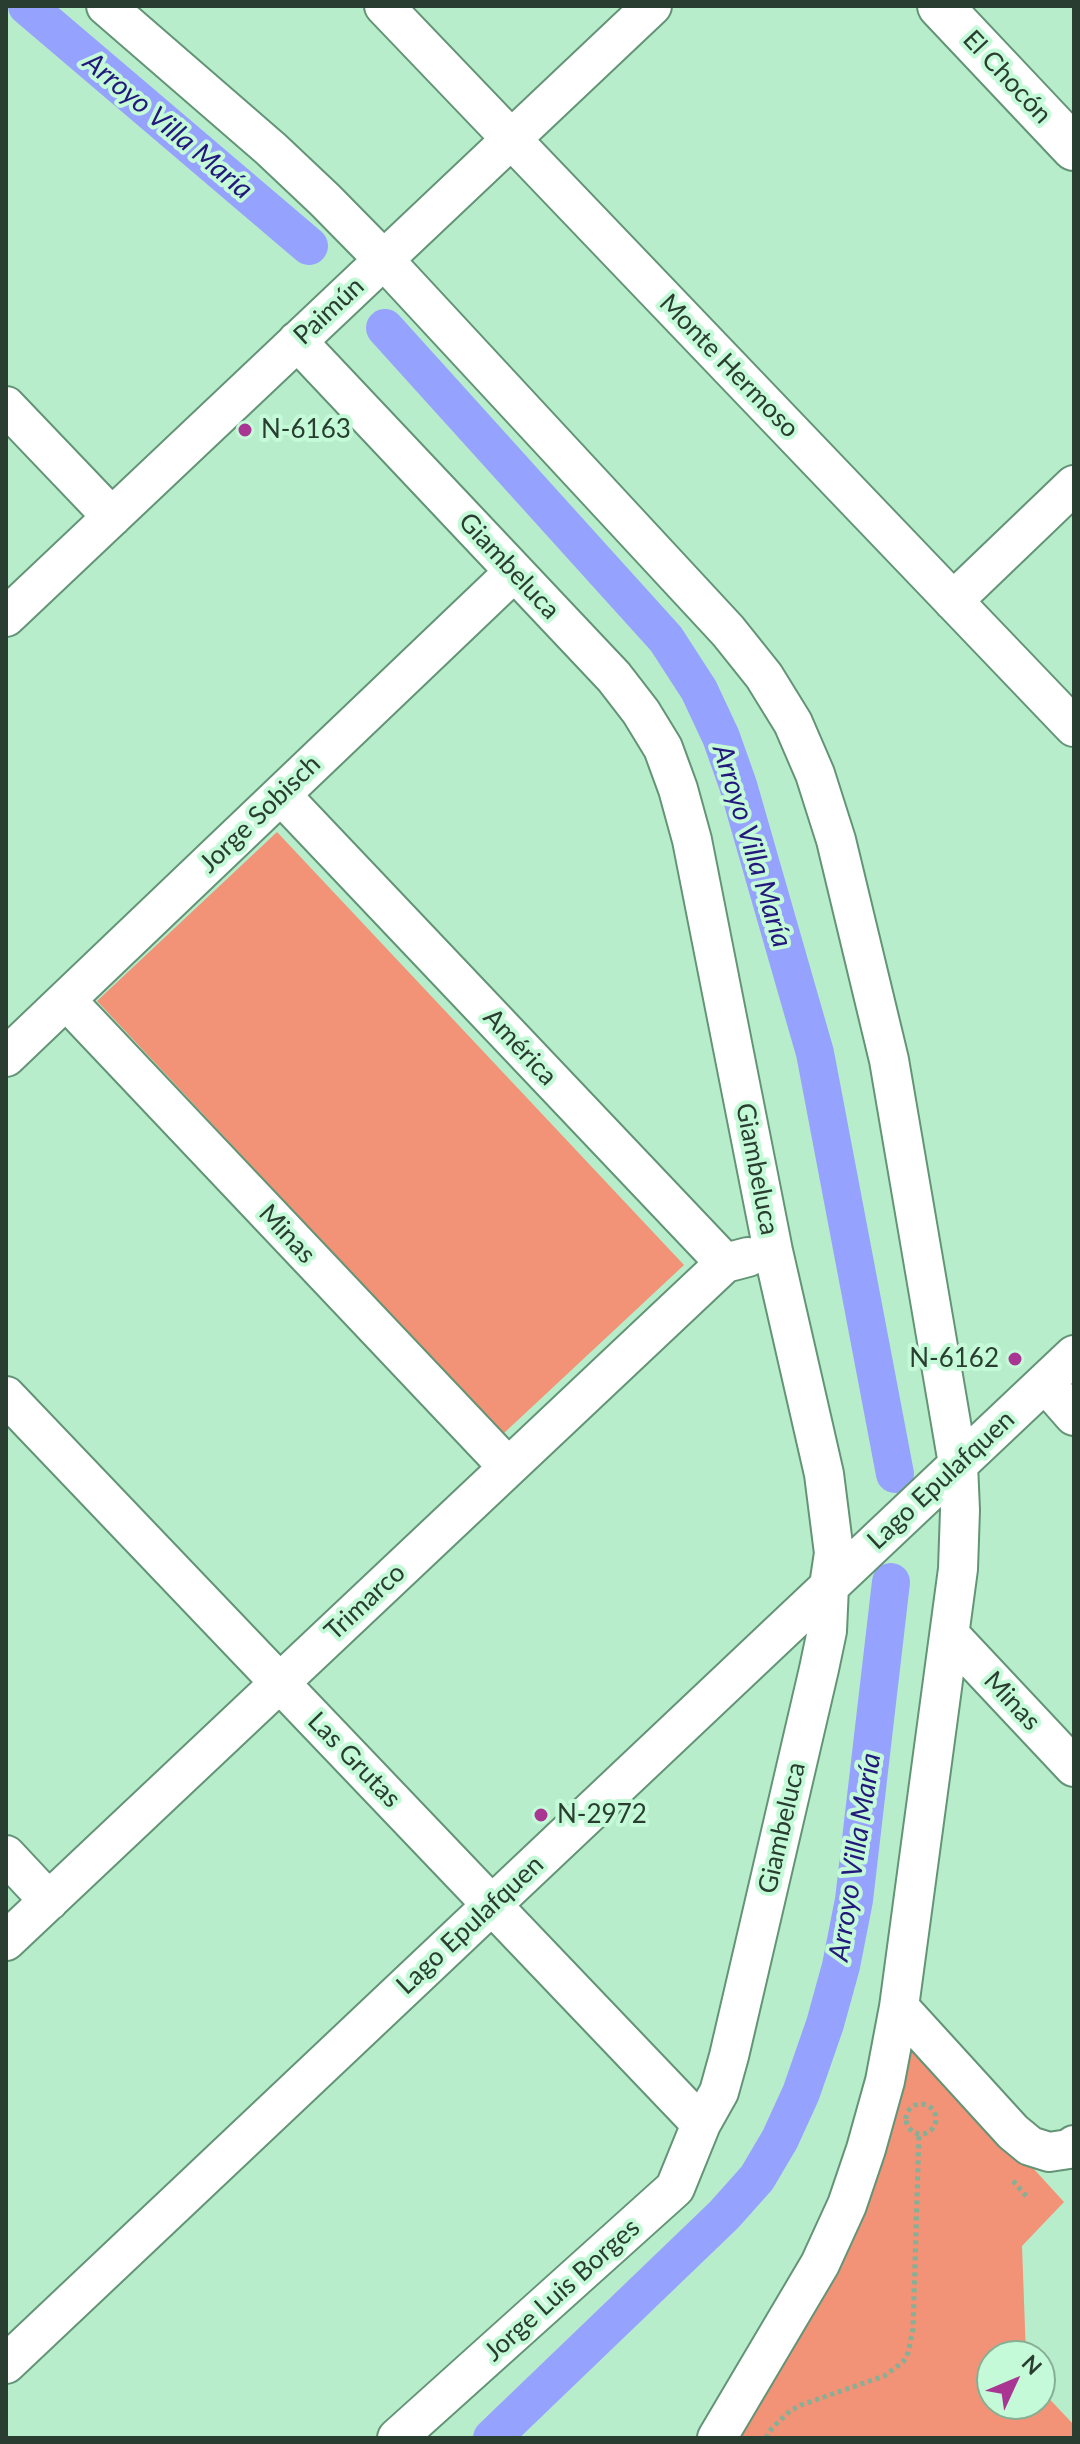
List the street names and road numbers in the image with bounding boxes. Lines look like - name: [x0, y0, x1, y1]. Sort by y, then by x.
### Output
- street label: El Chocón: [956, 24, 1058, 130]
- street label: Paimún: [287, 271, 371, 351]
- street label: Monte Hermoso: [653, 288, 805, 444]
- street label: Giambeluca: [452, 506, 566, 626]
- street label: Jorge Sobisch: [193, 749, 327, 879]
- street label: América: [477, 1002, 563, 1092]
- street label: Giambeluca: [729, 1100, 785, 1238]
- street label: Minas: [252, 1198, 322, 1270]
- street label: Lago Epulafquen: [861, 1404, 1021, 1556]
- street label: Trimarco: [318, 1557, 412, 1647]
- street label: Minas: [977, 1665, 1047, 1737]
- street label: Las Grutas: [301, 1706, 407, 1814]
- street label: Giambeluca: [752, 1759, 812, 1897]
- street label: Lago Epulafquen: [390, 1849, 550, 2001]
- street label: Jorge Luis Borges: [478, 2212, 646, 2368]

